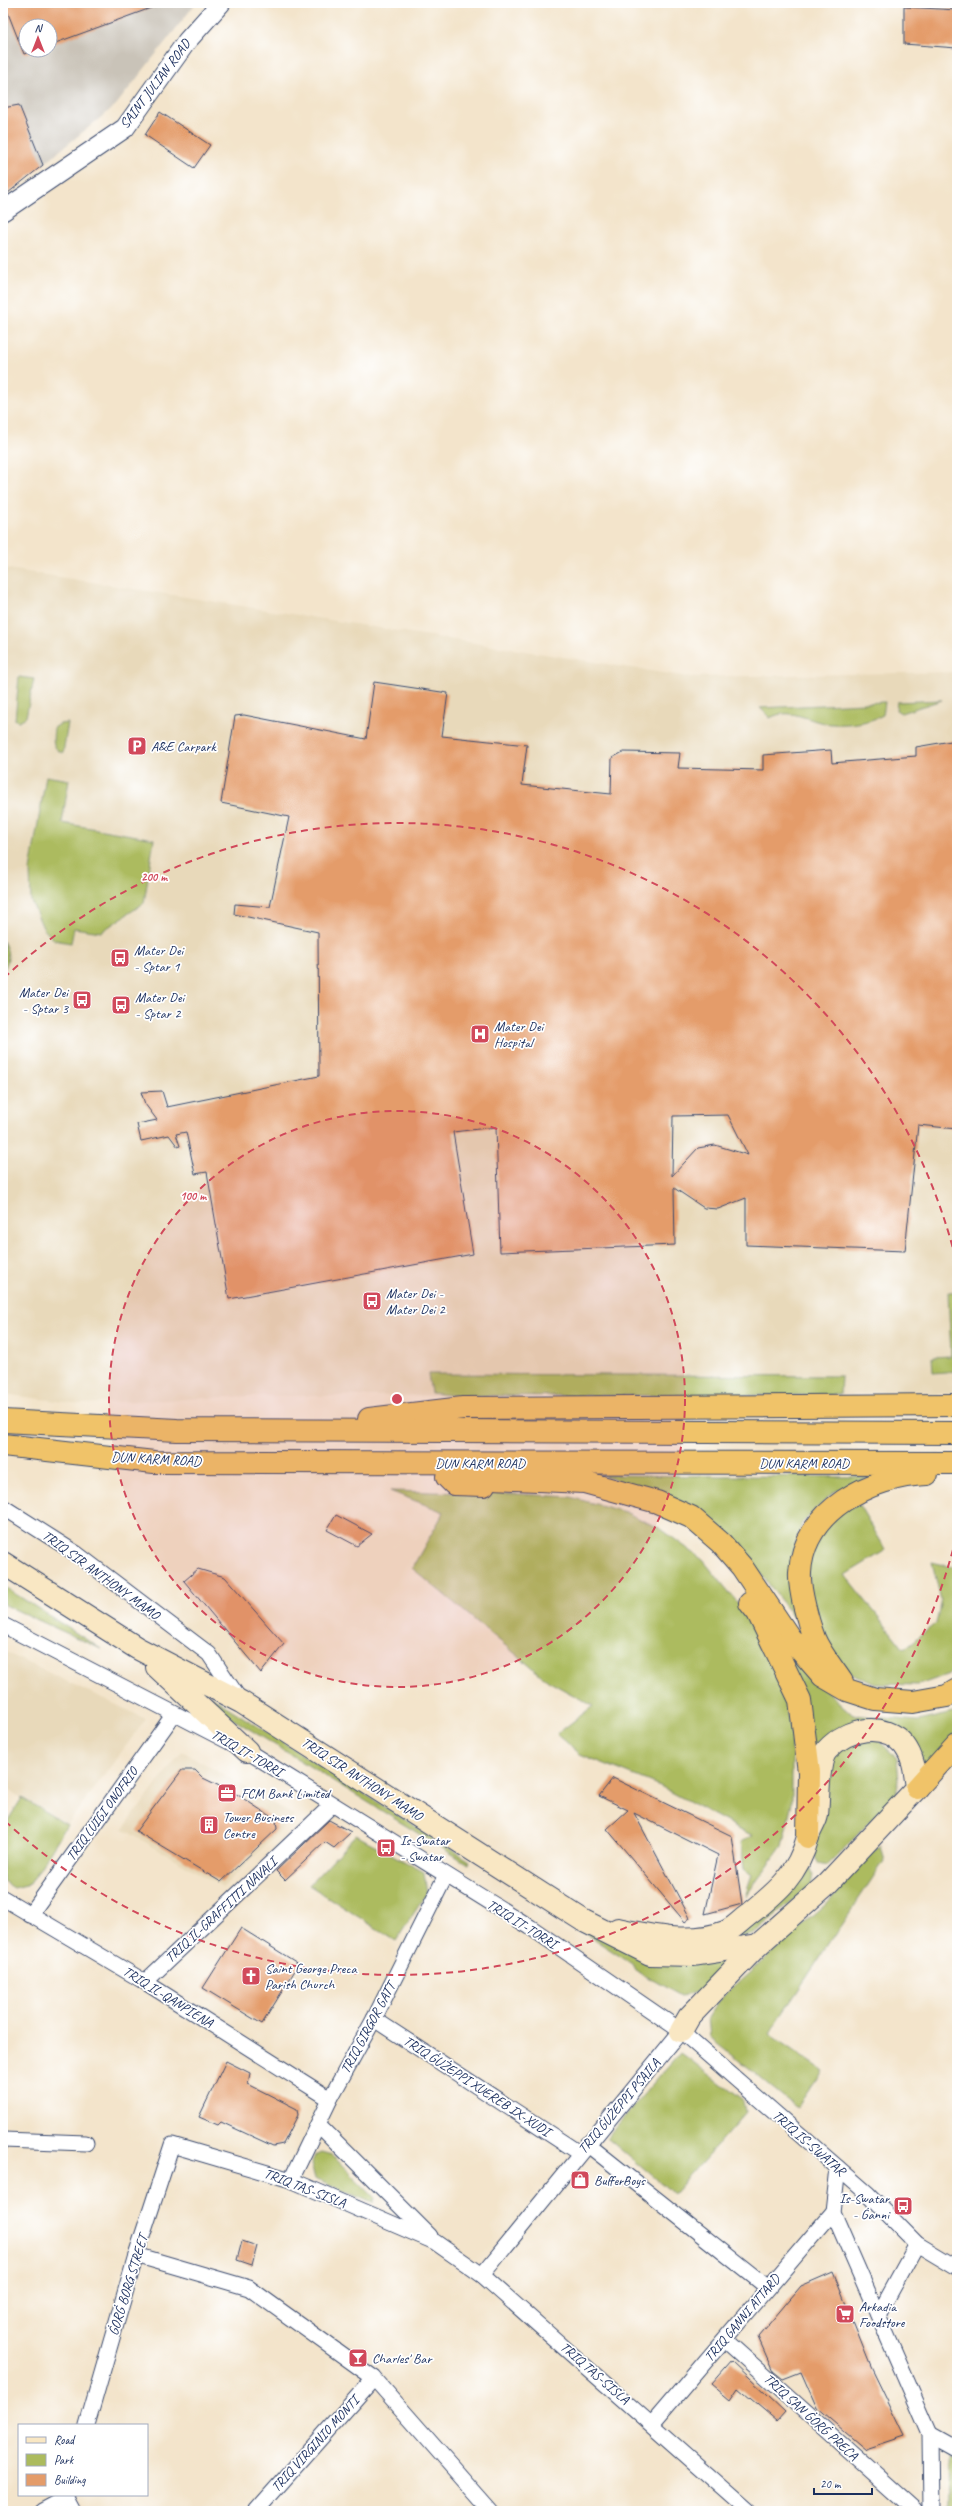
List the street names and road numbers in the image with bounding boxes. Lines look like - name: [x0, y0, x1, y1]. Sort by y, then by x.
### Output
- street label: SAINT JULIAN ROAD: [116, 35, 195, 132]
- street label: DUN KARM ROAD: [111, 1448, 203, 1470]
- street label: DUN KARM ROAD: [435, 1455, 527, 1472]
- street label: DUN KARM ROAD: [759, 1455, 851, 1472]
- street label: TRIQ SIR ANTHONY MAMO: [39, 1527, 165, 1624]
- street label: TRIQ IT-TORRI: [208, 1726, 289, 1782]
- street label: TRIQ SIR ANTHONY MAMO: [298, 1734, 427, 1826]
- street label: TRIQ LUIGI ONOFRIO: [62, 1762, 143, 1864]
- street label: TRIQ IL-GRAFFITTI NAVALI: [162, 1852, 283, 1966]
- street label: TRIQ IT-TORRI: [484, 1896, 563, 1954]
- street label: TRIQ IL-QANPIENA: [120, 1963, 217, 2032]
- street label: TRIQ GIRGOR GATT: [337, 1976, 401, 2077]
- street label: TRIQ ĠUŻEPPI XUEREB IX-XUDI: [400, 2032, 556, 2142]
- street label: TRIQ ĠUŻEPPI PSAILA: [574, 2054, 664, 2157]
- street label: TRIQ IS-SWATAR: [769, 2107, 850, 2180]
- street label: TRIQ TAS-SISLA: [262, 2165, 349, 2212]
- street label: ĠORĠ BORG STREET: [105, 2229, 152, 2338]
- street label: TRIQ GANNI ATTARD: [701, 2269, 785, 2365]
- street label: TRIQ TAS-SISLA: [557, 2338, 634, 2408]
- street label: TRIQ SAN ĠORĠ PRECA: [760, 2370, 863, 2465]
- street label: TRIQ VIRGINIO MONTI: [267, 2390, 365, 2495]

